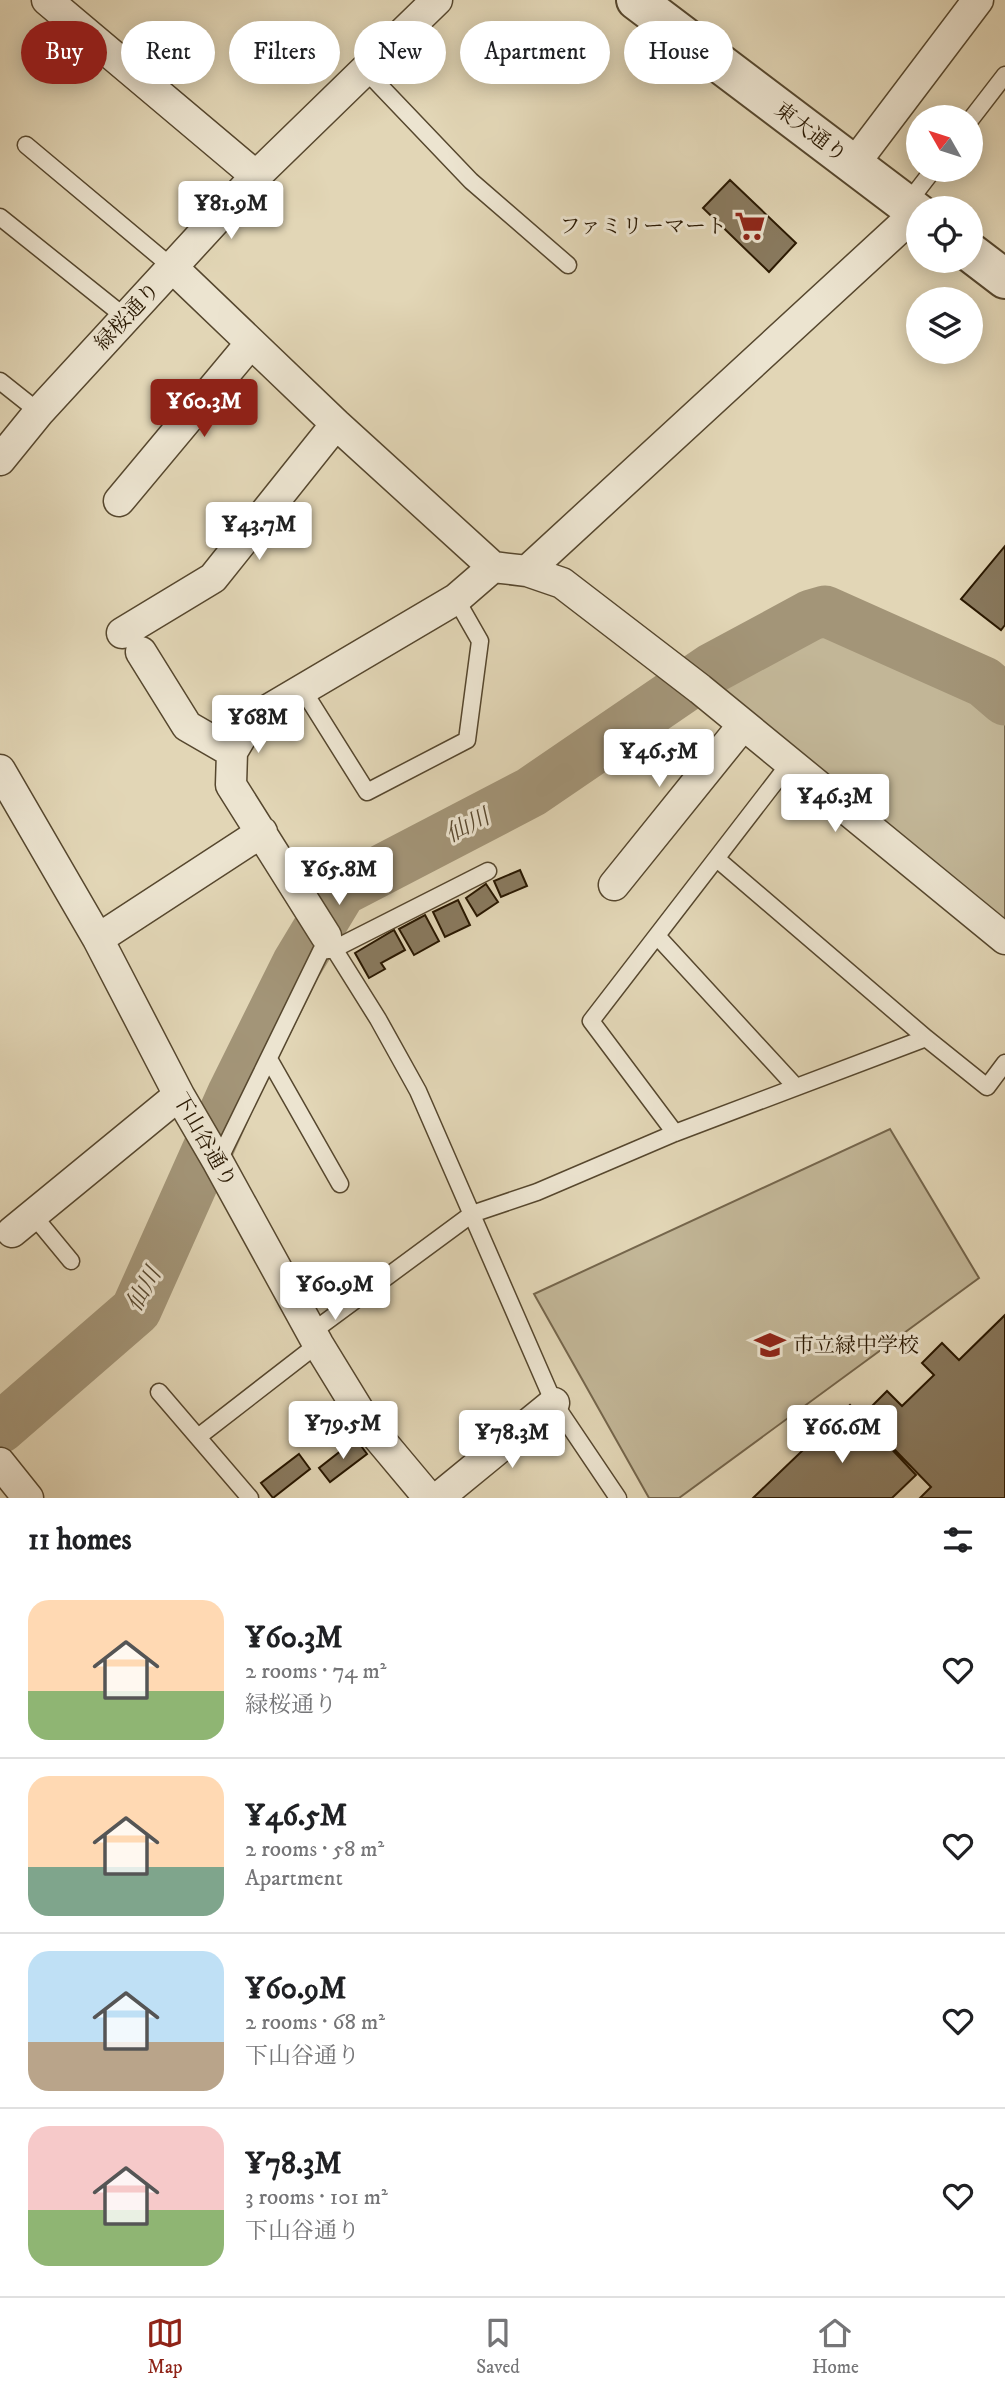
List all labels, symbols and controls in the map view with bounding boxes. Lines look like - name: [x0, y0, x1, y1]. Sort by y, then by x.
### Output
- chip: Buy: [21, 21, 107, 84]
- chip: Rent: [121, 21, 215, 84]
- chip: Filters: [229, 21, 340, 84]
- chip: New: [354, 21, 446, 84]
- chip: Apartment: [460, 21, 610, 84]
- chip: House: [624, 21, 733, 84]
- street label: 東大通り: [769, 97, 852, 168]
- north arrow: [906, 105, 984, 182]
- map controls: [906, 105, 983, 364]
- pin: ¥81.9M: [174, 182, 288, 241]
- text: ¥81.9M: [194, 189, 268, 218]
- button: locate: [906, 196, 983, 273]
- supermarket icon: ファミリーマート: [733, 209, 767, 243]
- place label: ファミリーマート: [559, 214, 727, 240]
- street label: 緑桜通り: [90, 277, 166, 356]
- button: layers: [906, 287, 983, 364]
- pin: ¥60.3M: [147, 380, 261, 439]
- text: ¥60.3M: [167, 387, 241, 416]
- pin: ¥43.7M: [202, 503, 316, 562]
- text: ¥43.7M: [222, 510, 296, 539]
- pin: ¥68M: [217, 696, 299, 755]
- text: ¥68M: [228, 703, 288, 732]
- pin: ¥46.5M: [602, 730, 716, 789]
- text: ¥46.5M: [620, 737, 698, 766]
- pin: ¥46.3M: [778, 774, 892, 834]
- text: ¥46.3M: [797, 782, 873, 811]
- water label: 仙川: [441, 802, 497, 850]
- pin: ¥65.8M: [282, 848, 396, 907]
- text: ¥65.8M: [301, 855, 377, 884]
- street label: 下山谷通り: [167, 1089, 242, 1192]
- water label: 仙川: [120, 1260, 170, 1317]
- pin: ¥60.9M: [278, 1262, 392, 1322]
- text: ¥60.9M: [296, 1270, 374, 1299]
- school or university icon: 市立緑中学校: [753, 1328, 787, 1362]
- place label: 市立緑中学校: [793, 1333, 919, 1359]
- pin: ¥79.5M: [286, 1402, 400, 1461]
- pin: ¥66.6M: [785, 1406, 899, 1465]
- text: ¥79.5M: [305, 1409, 381, 1438]
- pin: ¥78.3M: [455, 1410, 569, 1470]
- text: ¥66.6M: [803, 1413, 881, 1442]
- text: ¥78.3M: [475, 1418, 549, 1447]
- icon: filters: [939, 1521, 977, 1559]
- text: 11 homes: [28, 1522, 132, 1559]
- text: ¥60.3M: [245, 1620, 343, 1657]
- icon: home: [84, 1628, 168, 1712]
- icon: heart: [939, 1651, 977, 1689]
- text: 2 rooms · 74 m²: [245, 1657, 386, 1686]
- text: 緑桜通り: [245, 1691, 337, 1720]
- text: ¥46.5M: [245, 1798, 347, 1835]
- icon: home: [84, 1804, 168, 1888]
- icon: heart: [939, 1827, 977, 1865]
- text: 2 rooms · 58 m²: [245, 1835, 384, 1864]
- text: Apartment: [245, 1864, 343, 1893]
- text: ¥60.9M: [245, 1971, 346, 2008]
- icon: home: [84, 1979, 168, 2063]
- icon: heart: [939, 2002, 977, 2040]
- text: 2 rooms · 68 m²: [245, 2008, 385, 2037]
- text: 下山谷通り: [245, 2042, 360, 2071]
- text: ¥78.3M: [245, 2146, 342, 2183]
- icon: home: [84, 2154, 168, 2238]
- icon: heart: [939, 2177, 977, 2215]
- text: 3 rooms · 101 m²: [245, 2183, 388, 2212]
- text: 下山谷通り: [245, 2217, 360, 2246]
- tab: Map: [146, 2314, 184, 2379]
- tab: Saved: [476, 2314, 520, 2379]
- tab: Home: [812, 2314, 859, 2379]

